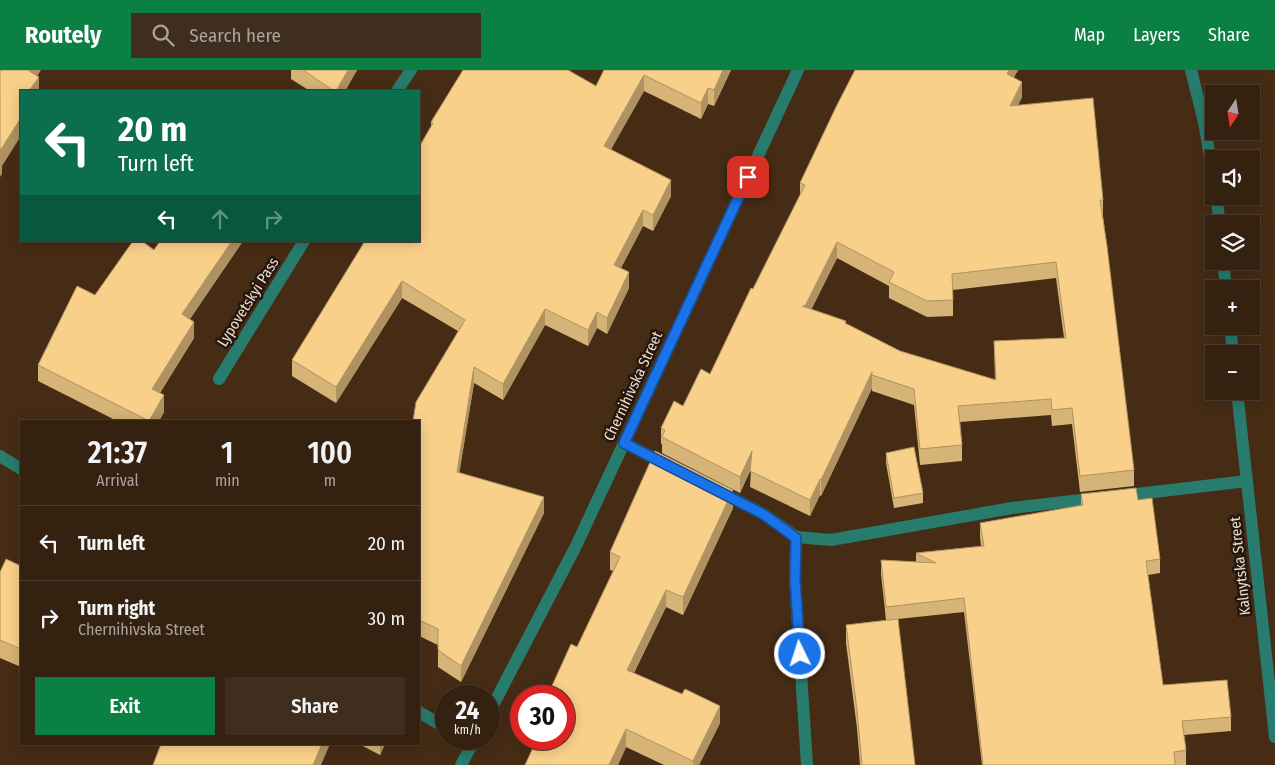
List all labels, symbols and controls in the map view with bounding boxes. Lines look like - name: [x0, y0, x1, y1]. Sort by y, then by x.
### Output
- search box: [131, 13, 481, 58]
- text: Routely: [25, 21, 101, 49]
- icon: search: [149, 21, 177, 49]
- text: Search here: [189, 24, 281, 47]
- text: Map: [1074, 24, 1105, 46]
- text: Layers: [1133, 24, 1180, 46]
- text: Share: [1208, 24, 1250, 46]
- north arrow: [1205, 85, 1260, 140]
- map controls: [1205, 85, 1260, 400]
- text: 20 m: [118, 108, 187, 150]
- icon: left: [35, 110, 100, 175]
- text: Turn left: [118, 150, 194, 177]
- button: sound: [1205, 150, 1260, 205]
- pin: [727, 156, 769, 198]
- icon: arrive: [734, 163, 762, 191]
- icon: left: [153, 205, 181, 233]
- icon: ahead: [206, 205, 234, 233]
- icon: right: [259, 205, 287, 233]
- button: layers: [1205, 215, 1260, 270]
- street label: Lypovetskyi Pass: [213, 254, 283, 350]
- button: +: [1205, 280, 1260, 335]
- street label: Chernihivska Street: [600, 328, 666, 444]
- button: −: [1205, 345, 1260, 400]
- text: 21:37: [88, 435, 147, 471]
- text: 1: [221, 435, 234, 471]
- text: 100: [307, 435, 352, 471]
- text: Arrival: [96, 471, 139, 490]
- text: min: [215, 471, 240, 490]
- text: m: [324, 471, 336, 490]
- street label: Kalnytska Street: [1226, 516, 1254, 616]
- icon: left: [35, 529, 63, 557]
- text: Turn left: [78, 532, 145, 555]
- text: 20 m: [368, 532, 405, 555]
- text: Turn right: [78, 597, 155, 620]
- icon: right: [35, 604, 63, 632]
- text: 30 m: [367, 607, 405, 630]
- text: Chernihivska Street: [78, 620, 205, 639]
- position arrow: [773, 627, 825, 679]
- button: Exit: [35, 677, 215, 735]
- button: Share: [225, 677, 405, 735]
- speed limit sign: 30: [510, 685, 575, 750]
- text: 24: [456, 696, 479, 726]
- text: km/h: [454, 723, 481, 737]

